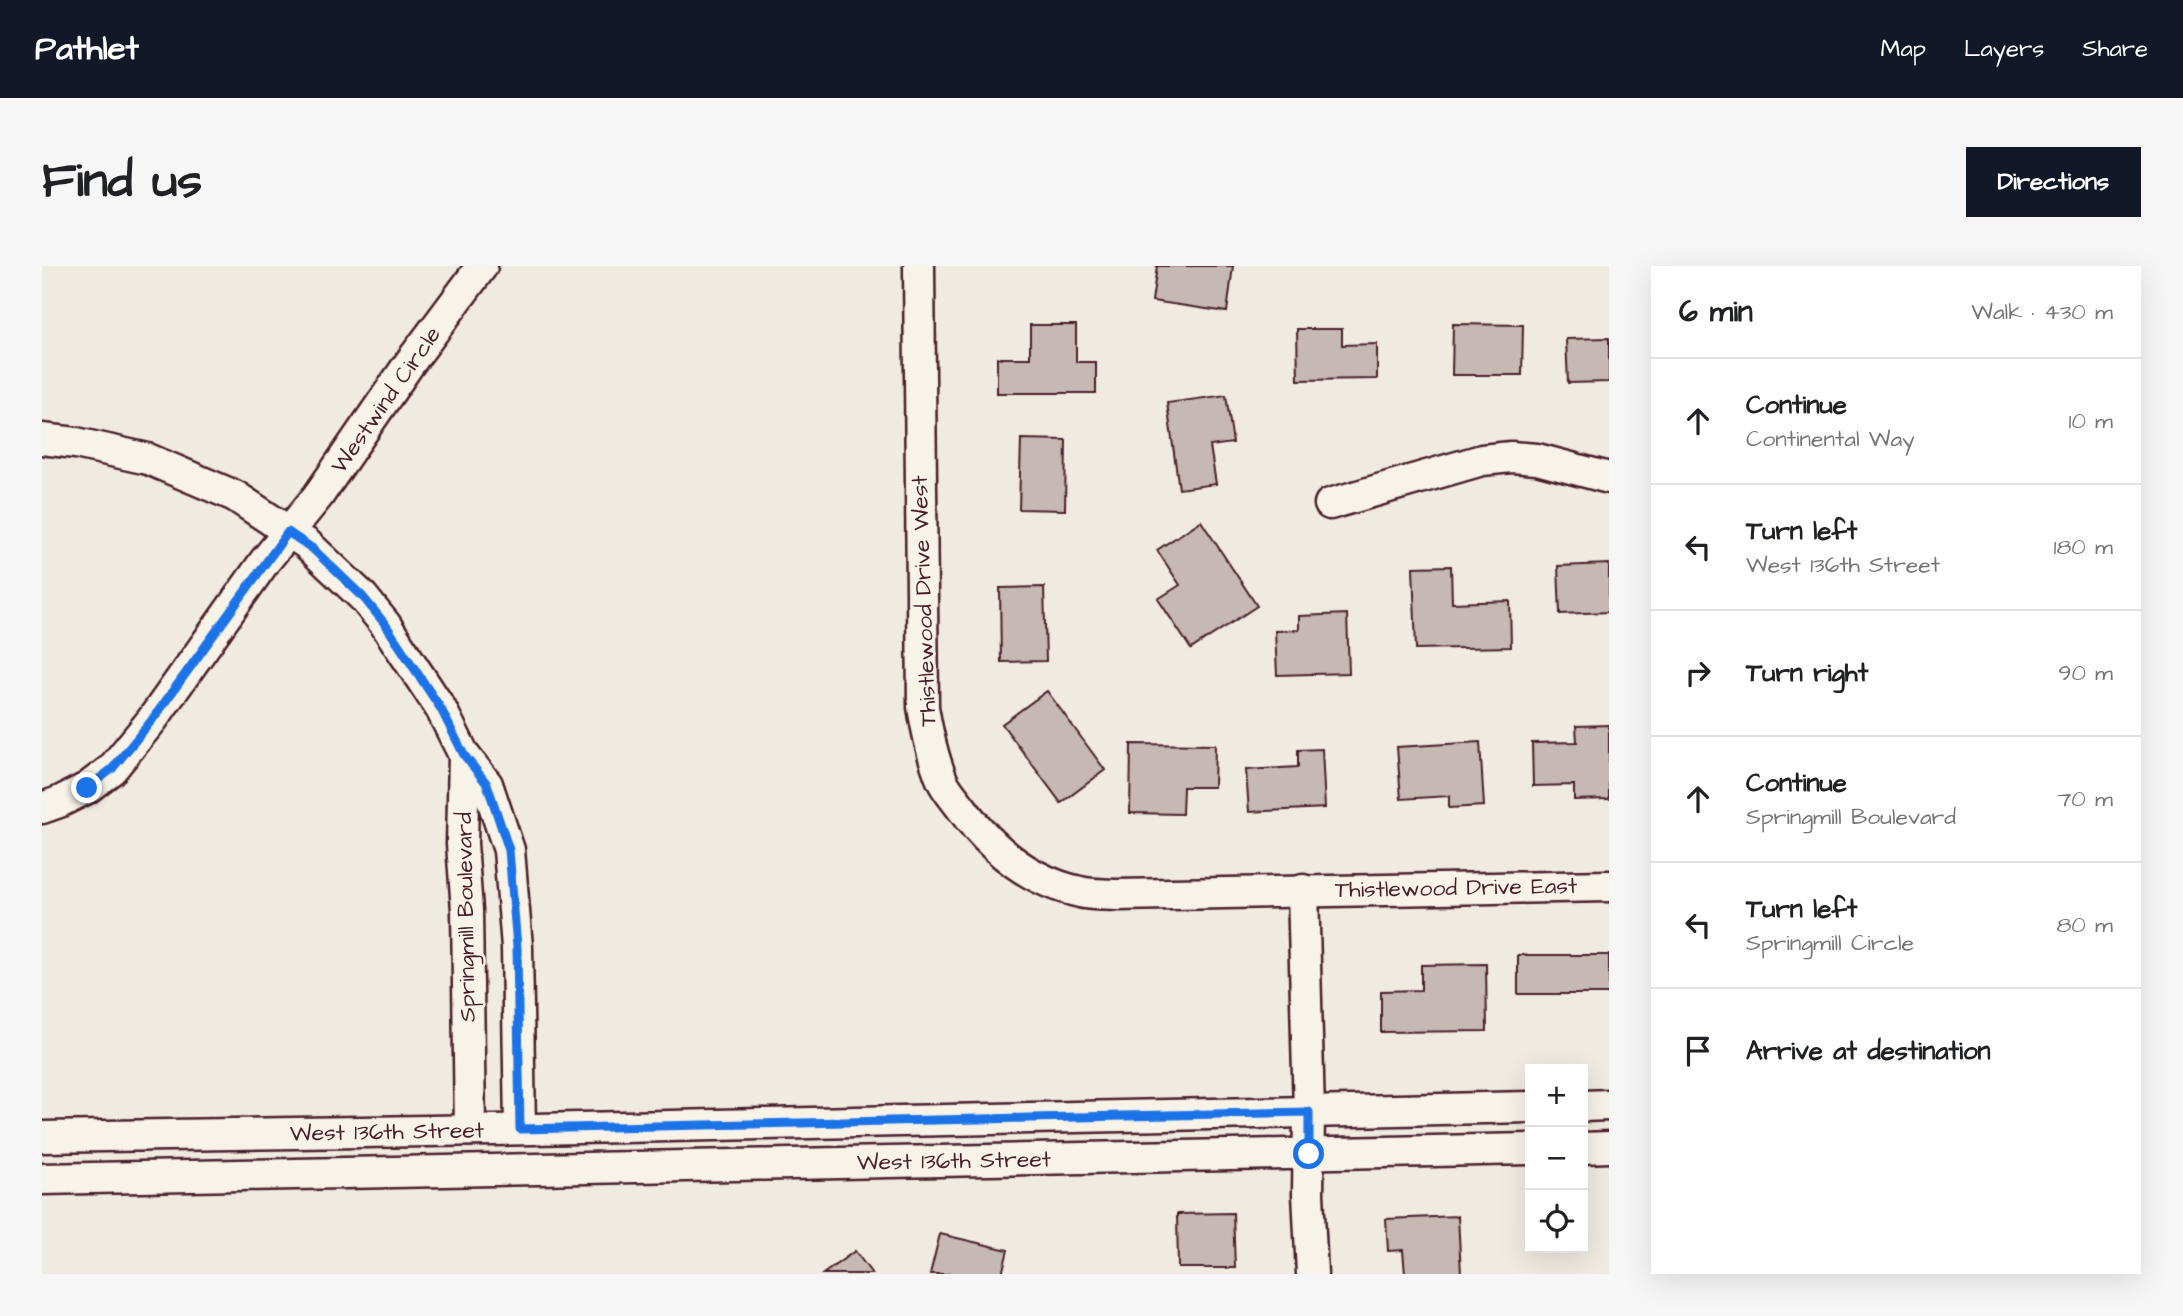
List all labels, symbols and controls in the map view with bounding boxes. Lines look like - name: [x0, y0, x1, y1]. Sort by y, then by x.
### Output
- text: Pathlet: [35, 26, 139, 72]
- text: Map: [1881, 32, 1926, 66]
- text: Layers: [1964, 32, 2044, 66]
- text: Share: [2082, 32, 2148, 66]
- button: Directions: [1966, 147, 2141, 217]
- text: Find us: [42, 148, 202, 216]
- text: 6 min: [1679, 291, 1753, 333]
- text: Walk · 430 m: [1971, 296, 2113, 328]
- street label: Westwind Circle: [323, 320, 449, 480]
- text: Continue: [1746, 387, 1847, 423]
- icon: ahead: [1679, 402, 1717, 440]
- text: 10 m: [2068, 405, 2113, 437]
- text: Continental Way: [1746, 423, 1915, 455]
- street label: Thistlewood Drive West: [904, 474, 944, 727]
- text: Turn left: [1746, 513, 1857, 549]
- icon: left: [1679, 528, 1717, 566]
- text: 180 m: [2054, 531, 2113, 563]
- text: West 136th Street: [1746, 549, 1940, 581]
- icon: right: [1679, 654, 1717, 692]
- text: Turn right: [1746, 655, 1868, 691]
- text: 90 m: [2058, 657, 2113, 689]
- text: Continue: [1746, 765, 1847, 801]
- route end: [71, 772, 102, 803]
- icon: ahead: [1679, 780, 1717, 818]
- text: 70 m: [2057, 783, 2113, 815]
- text: Springmill Boulevard: [1746, 801, 1956, 833]
- street label: Springmill Boulevard: [448, 811, 485, 1022]
- street label: Thistlewood Drive East: [1335, 870, 1578, 906]
- text: Turn left: [1746, 891, 1857, 927]
- icon: left: [1679, 906, 1717, 944]
- text: 80 m: [2056, 909, 2113, 941]
- text: Springmill Circle: [1746, 927, 1914, 959]
- icon: arrive: [1679, 1032, 1717, 1070]
- text: Arrive at destination: [1746, 1033, 1991, 1069]
- map controls: [1525, 1064, 1588, 1253]
- button: +: [1525, 1064, 1588, 1127]
- street label: West 136th Street: [290, 1114, 485, 1150]
- button: −: [1525, 1127, 1588, 1190]
- route start: [1293, 1138, 1324, 1169]
- street label: West 136th Street: [857, 1143, 1052, 1179]
- button: locate: [1525, 1190, 1588, 1253]

